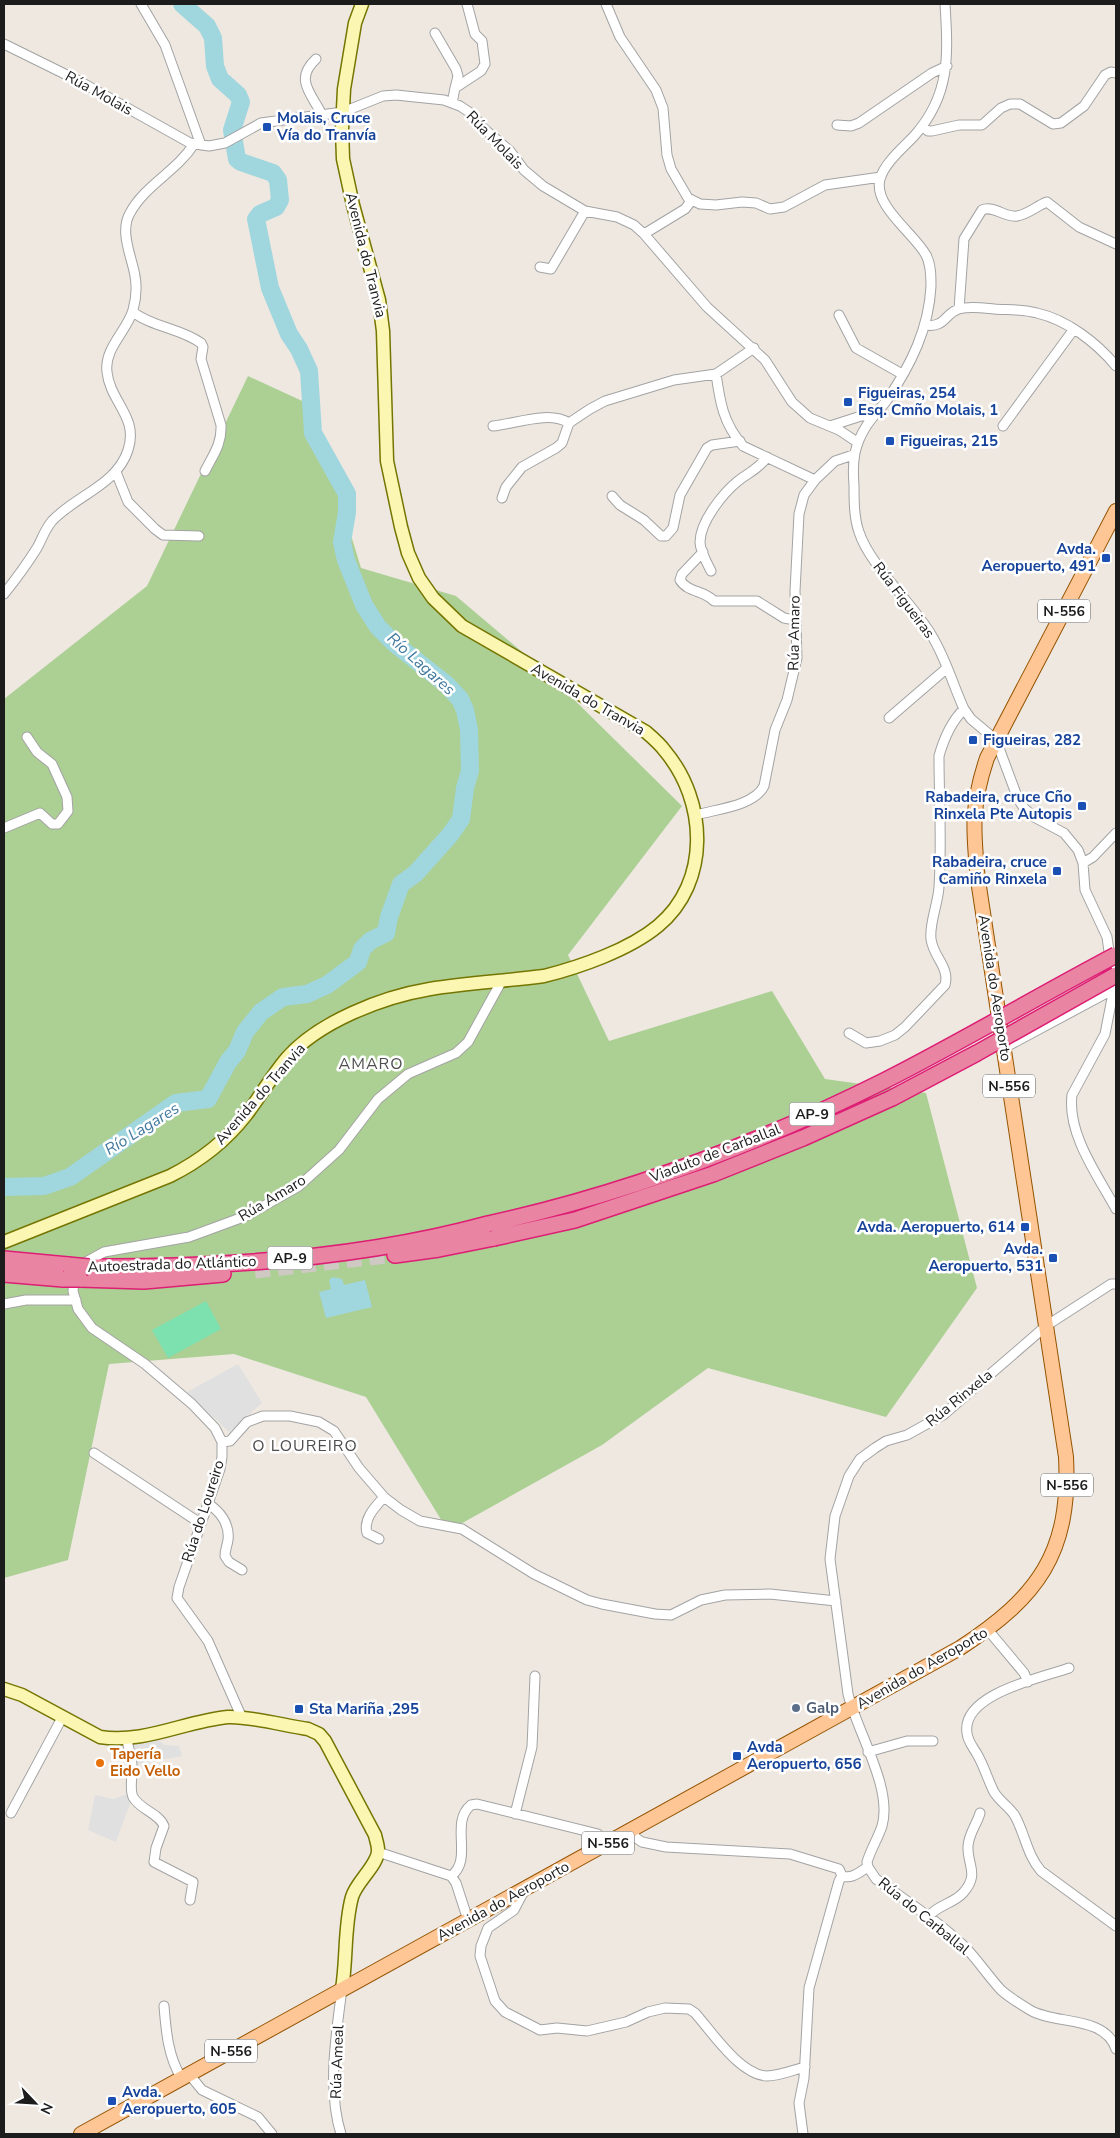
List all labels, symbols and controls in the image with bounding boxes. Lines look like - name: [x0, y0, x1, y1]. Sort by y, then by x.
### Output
- street label: Rúa Molais: [62, 66, 136, 120]
- street label: Rúa Molais: [462, 106, 528, 174]
- place label: Molais, Cruce Vía do Tranvía: [276, 108, 376, 145]
- marker: Molais, Cruce Vía do Tranvía: [261, 121, 273, 133]
- street label: Avenida do Tranvia: [341, 190, 391, 320]
- place label: Figueiras, 254 Esq. Cmño Molais, 1: [858, 383, 998, 420]
- marker: Figueiras, 254 Esq. Cmño Molais, 1: [842, 396, 854, 408]
- place label: Figueiras, 215: [900, 431, 998, 451]
- marker: Figueiras, 215: [884, 435, 896, 447]
- place label: Avda. Aeropuerto, 491: [981, 539, 1096, 576]
- marker: Avda. Aeropuerto, 491: [1100, 552, 1112, 564]
- street label: Rúa Figueiras: [869, 558, 939, 642]
- street label: Rúa Amaro: [783, 595, 805, 671]
- road number: N-556: [1038, 600, 1090, 622]
- water label: Río Lagares: [382, 628, 460, 701]
- street label: Avenida do Tranvia: [527, 658, 649, 740]
- place label: Figueiras, 282: [983, 730, 1081, 750]
- marker: Figueiras, 282: [967, 734, 979, 746]
- place label: Rabadeira, cruce Cño Rinxela Pte Autopis: [925, 787, 1072, 824]
- marker: Rabadeira, cruce Cño Rinxela Pte Autopis: [1076, 800, 1088, 812]
- place label: Rabadeira, cruce Camiño Rinxela: [932, 852, 1047, 889]
- marker: Rabadeira, cruce Camiño Rinxela: [1051, 865, 1063, 877]
- street label: Avenida do Aeroporto: [974, 913, 1016, 1063]
- street label: Avenida do Tranvia: [210, 1039, 310, 1149]
- district label: AMARO: [339, 1053, 403, 1075]
- road number: N-556: [983, 1074, 1035, 1098]
- water label: Río Lagares: [100, 1097, 184, 1161]
- road number: AP-9: [790, 1102, 834, 1126]
- street label: Viaduto de Carballal: [646, 1119, 784, 1187]
- street label: Rúa Amaro: [234, 1170, 310, 1226]
- place label: Avda. Aeropuerto, 614: [857, 1217, 1015, 1237]
- marker: Avda. Aeropuerto, 614: [1019, 1221, 1031, 1233]
- place label: Avda. Aeropuerto, 531: [928, 1239, 1043, 1276]
- road number: AP-9: [268, 1246, 312, 1270]
- street label: Autoestrada do Atlántico: [87, 1251, 257, 1277]
- marker: Avda. Aeropuerto, 531: [1047, 1252, 1059, 1264]
- street label: Rúa Rinxela: [921, 1365, 997, 1431]
- district label: O LOUREIRO: [252, 1435, 358, 1457]
- street label: Rúa do Loureiro: [177, 1457, 229, 1565]
- road number: N-556: [1041, 1474, 1093, 1496]
- street label: Avenida do Aeroporto: [853, 1622, 991, 1714]
- place label: Galp: [806, 1698, 839, 1718]
- place label: Sta Mariña ,295: [309, 1699, 419, 1719]
- marker: Galp: [790, 1702, 802, 1714]
- marker: Sta Mariña ,295: [293, 1703, 305, 1715]
- place label: Avda Aeropuerto, 656: [747, 1737, 862, 1774]
- place label: Tapería Eido Vello: [110, 1744, 181, 1781]
- marker: Avda Aeropuerto, 656: [731, 1750, 743, 1762]
- marker: Tapería Eido Vello: [94, 1757, 106, 1769]
- road number: N-556: [582, 1832, 634, 1855]
- street label: Avenida do Aeroporto: [433, 1856, 573, 1946]
- street label: Rúa do Carballal: [874, 1873, 974, 1959]
- street label: Rúa Ameal: [326, 2024, 348, 2100]
- road number: N-556: [205, 2040, 257, 2062]
- north arrow: [10, 2078, 60, 2128]
- place label: Avda. Aeropuerto, 605: [122, 2082, 237, 2119]
- marker: Avda. Aeropuerto, 605: [106, 2095, 118, 2107]
- text: N: [36, 2100, 57, 2117]

